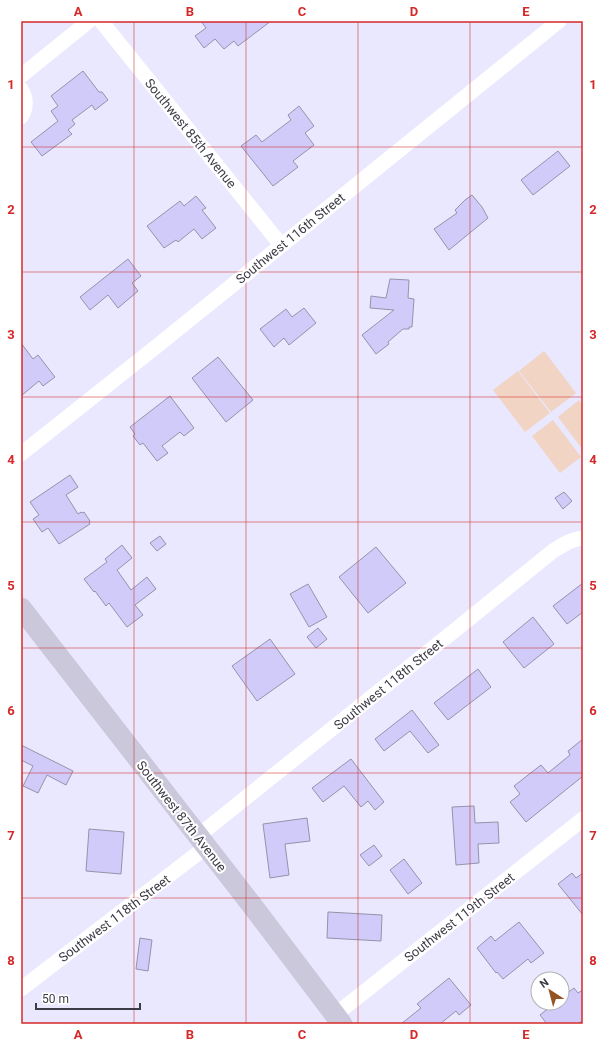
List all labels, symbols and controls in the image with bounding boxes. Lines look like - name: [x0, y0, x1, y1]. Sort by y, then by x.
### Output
- text: A: [74, 4, 83, 19]
- text: B: [186, 4, 194, 19]
- text: C: [298, 4, 307, 19]
- text: D: [410, 4, 418, 19]
- text: E: [522, 4, 530, 19]
- street label: Southwest 85th Avenue: [142, 76, 239, 191]
- text: 1: [7, 77, 15, 92]
- text: 1: [589, 77, 597, 92]
- street label: Southwest 116th Street: [233, 190, 348, 287]
- text: 2: [7, 202, 15, 217]
- text: 2: [589, 202, 597, 217]
- text: 3: [7, 327, 15, 342]
- text: 3: [589, 327, 597, 342]
- text: 4: [7, 452, 15, 467]
- text: 4: [589, 452, 597, 467]
- text: 5: [7, 578, 15, 593]
- text: 5: [589, 578, 597, 593]
- street label: Southwest 118th Street: [331, 636, 446, 733]
- text: 6: [7, 703, 15, 718]
- text: 6: [589, 703, 597, 718]
- street label: Southwest 87th Avenue: [134, 758, 230, 875]
- text: 7: [7, 828, 15, 843]
- text: 7: [589, 828, 597, 843]
- street label: Southwest 119th Street: [401, 870, 517, 965]
- street label: Southwest 118th Street: [56, 872, 173, 965]
- text: 8: [7, 953, 15, 968]
- text: 8: [589, 953, 597, 968]
- north arrow: [530, 971, 570, 1011]
- text: N: [537, 976, 552, 991]
- scale bar: [36, 985, 140, 1011]
- text: 50 m: [42, 992, 69, 1006]
- text: A: [74, 1027, 83, 1042]
- text: B: [186, 1027, 194, 1042]
- text: C: [298, 1027, 307, 1042]
- text: D: [410, 1027, 418, 1042]
- text: E: [522, 1027, 530, 1042]

